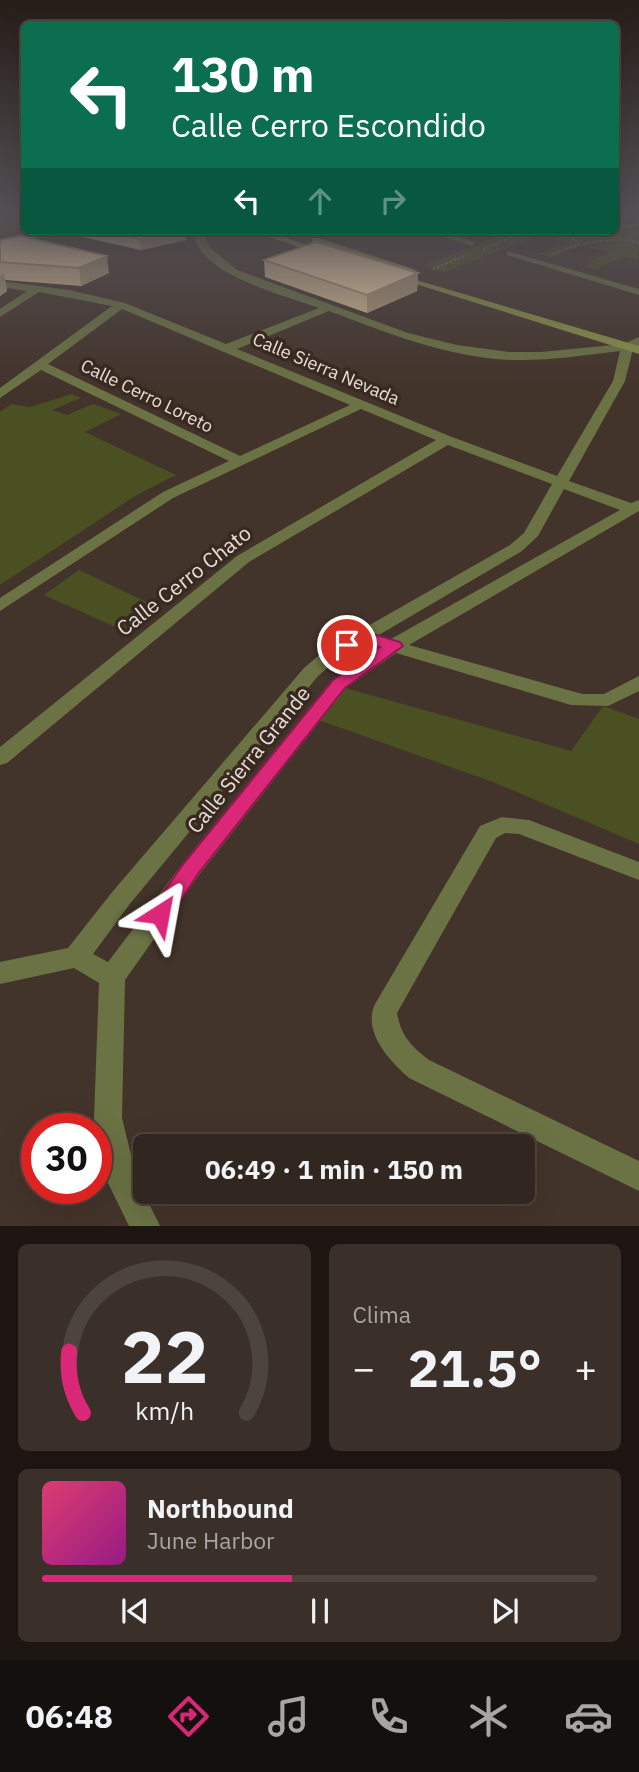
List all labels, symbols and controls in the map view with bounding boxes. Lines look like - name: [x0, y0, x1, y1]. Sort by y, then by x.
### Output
- text: 130 m: [171, 42, 315, 105]
- icon: left: [56, 49, 147, 140]
- text: Calle Cerro Escondido: [171, 104, 486, 146]
- icon: left: [228, 182, 266, 220]
- icon: ahead: [301, 182, 339, 220]
- icon: right: [374, 182, 412, 220]
- street label: Calle Sierra Nevada: [249, 327, 403, 410]
- street label: Calle Cerro Loreto: [77, 353, 217, 438]
- street label: Calle Cerro Chato: [110, 519, 257, 642]
- pin: [317, 615, 377, 675]
- icon: arrive: [328, 626, 366, 664]
- street label: Calle Sierra Grande: [180, 680, 316, 839]
- position arrow: [123, 877, 197, 951]
- speed limit sign: 30: [21, 1113, 112, 1204]
- text: 06:49 · 1 min · 150 m: [205, 1152, 463, 1186]
- text: Clima: [353, 1299, 411, 1329]
- text: 22: [121, 1309, 208, 1404]
- text: 21.5°: [408, 1334, 542, 1401]
- text: −: [353, 1343, 375, 1392]
- text: +: [574, 1343, 597, 1392]
- text: km/h: [135, 1394, 194, 1427]
- text: Northbound: [147, 1491, 294, 1525]
- text: June Harbor: [147, 1525, 275, 1555]
- icon: previous: [116, 1592, 154, 1630]
- icon: pause: [301, 1592, 339, 1630]
- icon: next: [486, 1592, 524, 1630]
- icon: directions: [164, 1692, 213, 1741]
- icon: music: [264, 1692, 313, 1741]
- icon: phone: [364, 1692, 413, 1741]
- icon: climate: [464, 1692, 513, 1741]
- icon: car: [564, 1692, 613, 1741]
- text: 06:48: [26, 1695, 113, 1737]

